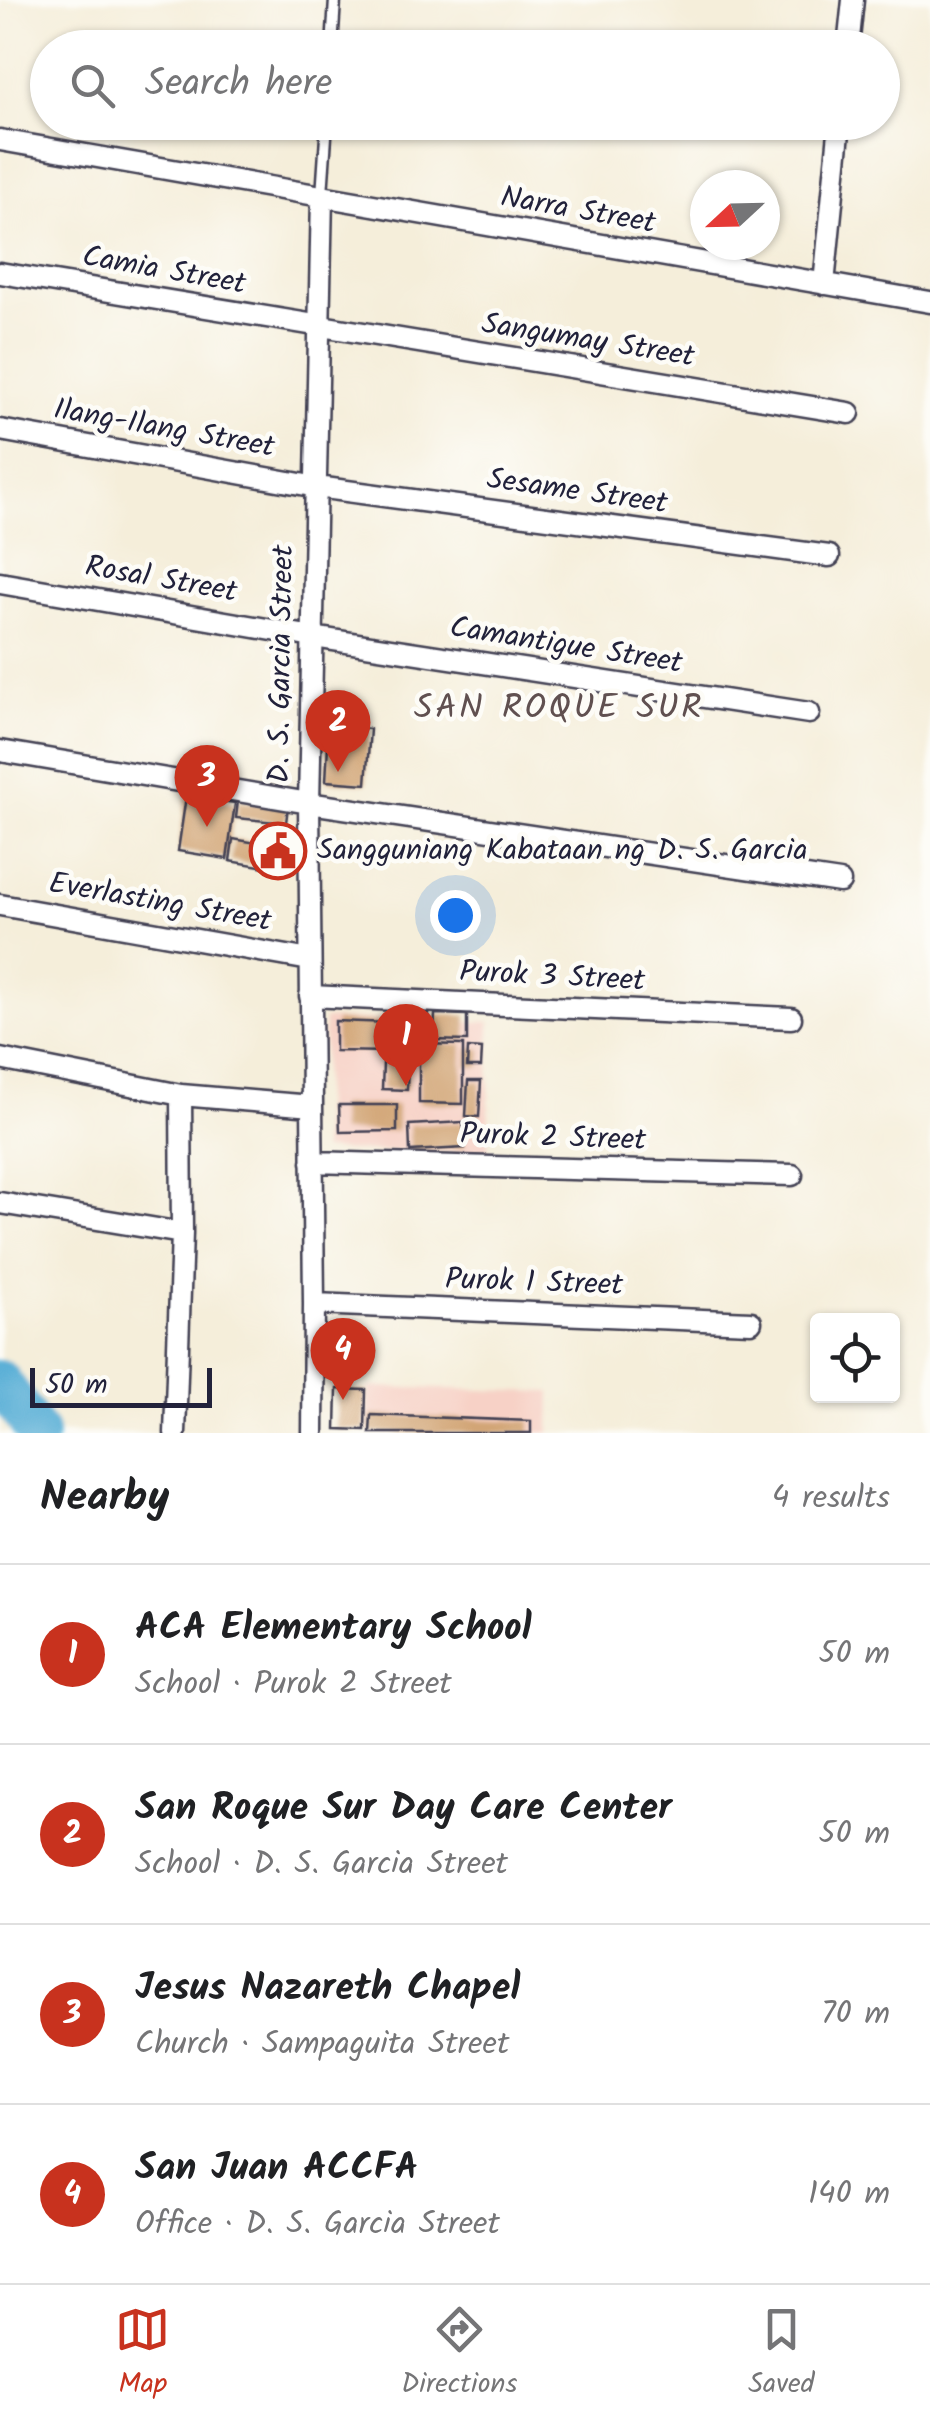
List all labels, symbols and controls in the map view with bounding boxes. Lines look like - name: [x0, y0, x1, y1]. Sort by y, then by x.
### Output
- search box: [30, 30, 900, 140]
- text: Search here: [145, 55, 332, 115]
- icon: search: [65, 58, 120, 113]
- north arrow: [690, 170, 780, 260]
- street label: Narra Street: [497, 174, 660, 248]
- street label: Camia Street: [78, 233, 250, 309]
- street label: Sangumay Street: [478, 300, 698, 382]
- street label: Ilang-Ilang Street: [50, 386, 279, 472]
- street label: Sesame Street: [484, 456, 671, 528]
- street label: Rosal Street: [81, 543, 241, 617]
- street label: D. S. Garcia Street: [256, 544, 308, 784]
- street label: Camantigue Street: [446, 604, 686, 688]
- district label: SAN ROQUE SUR: [414, 681, 704, 737]
- pin: 2: [306, 690, 370, 772]
- pin: 3: [174, 744, 240, 827]
- public building icon: Sangguniang Kabataan ng D. S. Garcia: [248, 821, 308, 881]
- place label: Sangguniang Kabataan ng D. S. Garcia: [317, 827, 808, 875]
- street label: Everlasting Street: [45, 860, 275, 946]
- your location: [430, 890, 481, 941]
- street label: Purok 3 Street: [458, 948, 646, 1006]
- pin: 1: [374, 1004, 438, 1086]
- street label: Purok 2 Street: [459, 1111, 647, 1165]
- street label: Purok 1 Street: [444, 1256, 624, 1310]
- map controls: [810, 1313, 900, 1403]
- button: locate: [810, 1313, 900, 1403]
- pin: 4: [310, 1318, 376, 1400]
- scale bar: [30, 1363, 212, 1408]
- text: 50 m: [45, 1363, 108, 1408]
- text: Nearby: [40, 1465, 169, 1532]
- text: 4 results: [772, 1473, 890, 1524]
- text: ACA Elementary School: [135, 1599, 532, 1659]
- text: 1: [68, 1629, 77, 1680]
- text: 50 m: [819, 1629, 890, 1680]
- text: School · Purok 2 Street: [135, 1659, 452, 1710]
- text: San Roque Sur Day Care Center: [135, 1779, 672, 1839]
- text: 2: [63, 1809, 82, 1860]
- text: 50 m: [819, 1809, 890, 1860]
- text: School · D. S. Garcia Street: [135, 1839, 508, 1890]
- text: Jesus Nazareth Chapel: [135, 1959, 520, 2019]
- text: 3: [64, 1989, 81, 2040]
- text: 70 m: [821, 1989, 890, 2040]
- text: Church · Sampaguita Street: [135, 2019, 509, 2070]
- text: San Juan ACCFA: [135, 2139, 418, 2199]
- text: 4: [64, 2169, 81, 2220]
- text: 140 m: [808, 2169, 890, 2220]
- text: Office · D. S. Garcia Street: [135, 2199, 500, 2250]
- tab: Map: [115, 2302, 170, 2407]
- tab: Directions: [401, 2302, 517, 2407]
- tab: Saved: [748, 2302, 815, 2407]

